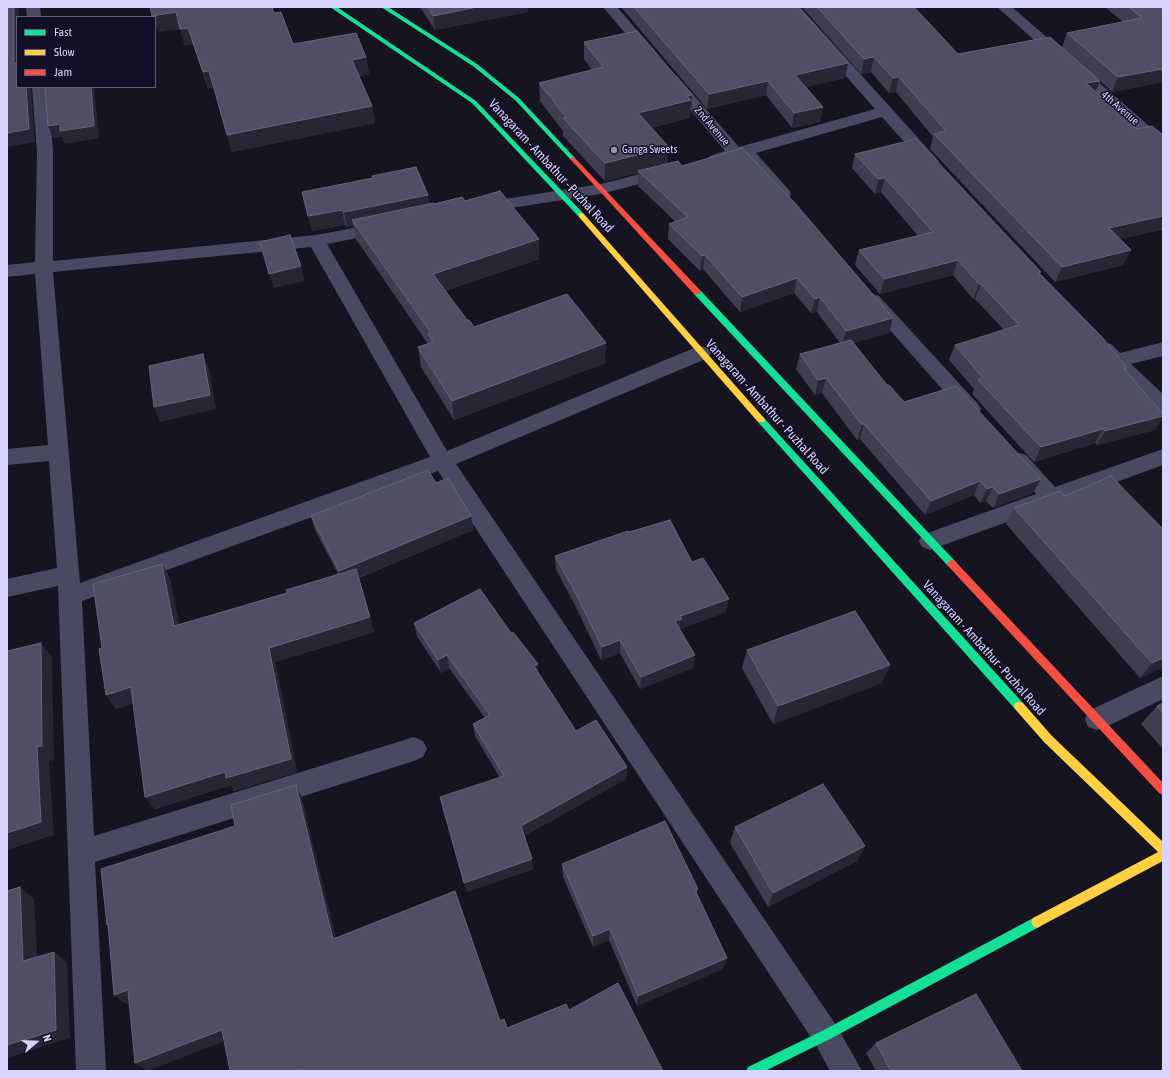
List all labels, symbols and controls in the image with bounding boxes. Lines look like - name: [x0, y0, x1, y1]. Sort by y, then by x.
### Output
- legend: [16, 16, 156, 88]
- text: Fast: [54, 25, 72, 39]
- text: Slow: [54, 45, 75, 59]
- text: Jam: [54, 65, 72, 79]
- street label: 4th Avenue: [1098, 88, 1142, 128]
- street label: Vanagaram - Ambathur - Puzhal Road: [485, 96, 617, 236]
- street label: 2nd Avenue: [691, 104, 733, 148]
- place label: Ganga Sweets: [622, 143, 677, 157]
- marker: Ganga Sweets: [609, 145, 619, 155]
- street label: Vanagaram - Ambathur - Puzhal Road: [702, 336, 832, 478]
- street label: Vanagaram - Ambathur - Puzhal Road: [919, 577, 1049, 719]
- north arrow: [16, 1022, 56, 1062]
- text: N: [41, 1033, 54, 1043]

